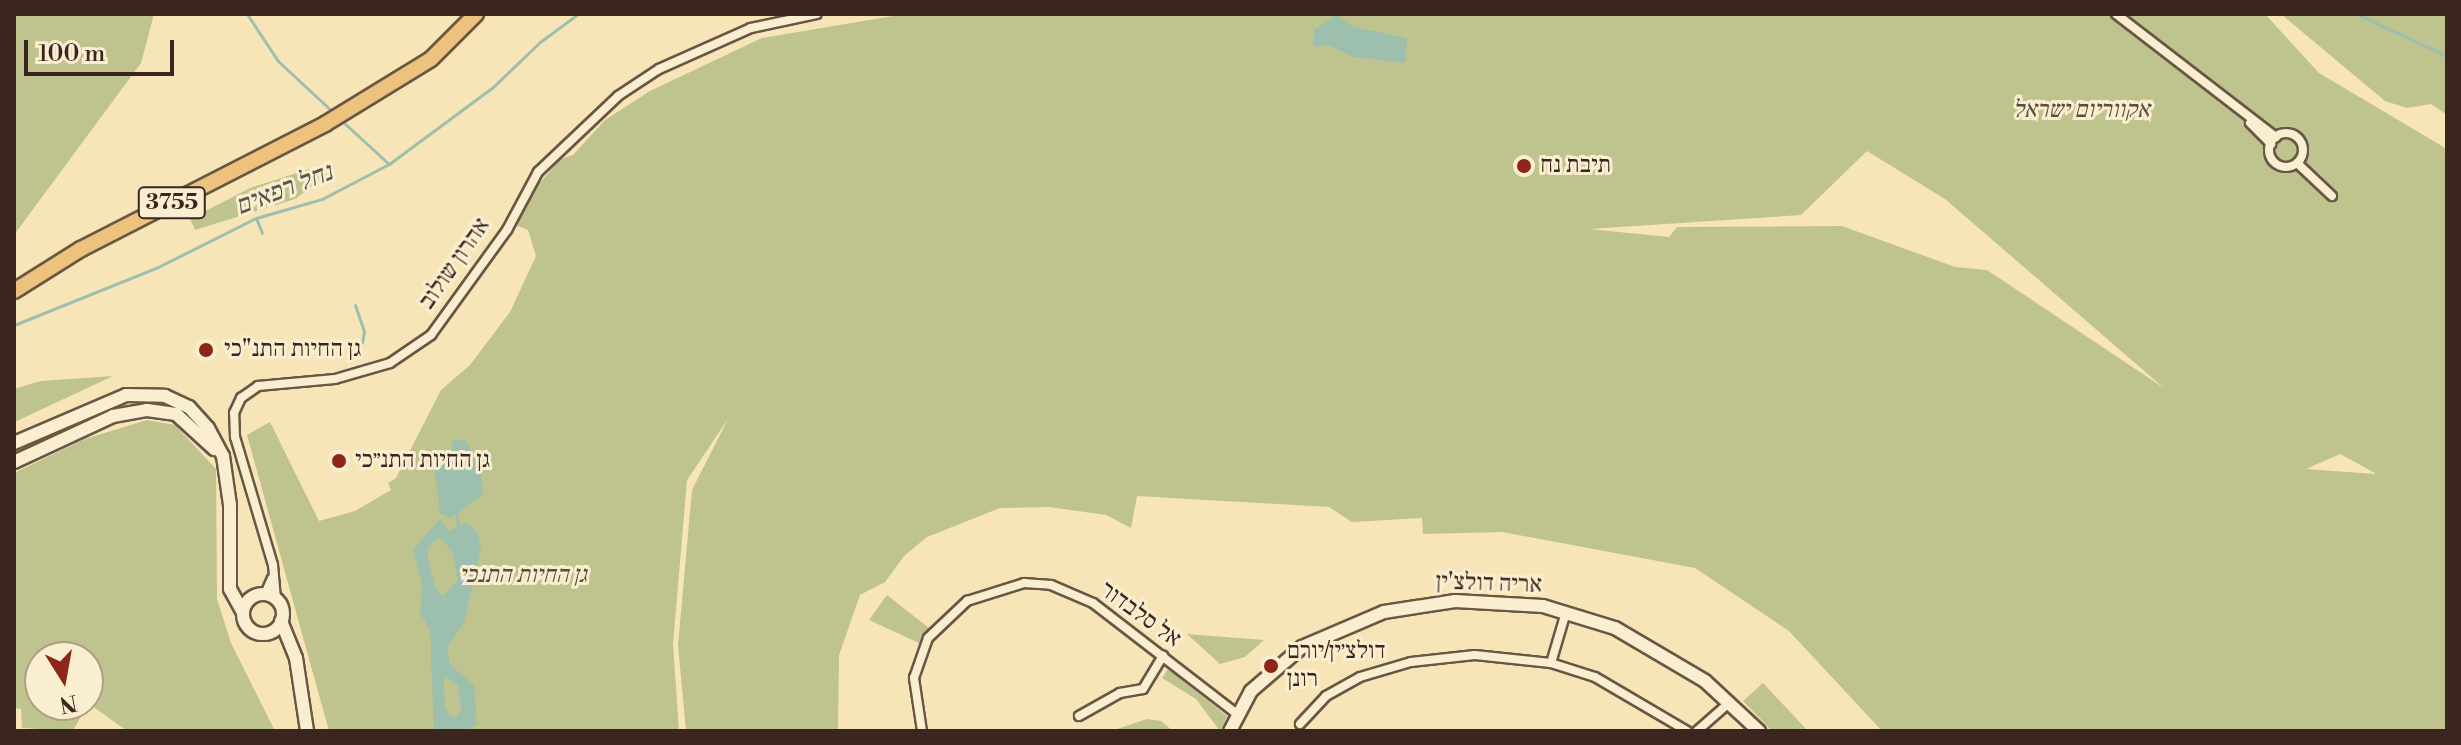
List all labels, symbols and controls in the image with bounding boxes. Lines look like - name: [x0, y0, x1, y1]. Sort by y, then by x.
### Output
- scale bar: [28, 24, 178, 74]
- text: 100 m: [38, 39, 105, 69]
- park label: אקווריום ישראל: [2012, 97, 2150, 125]
- place label: תיבת נח: [1540, 152, 1611, 180]
- water label: נחל רפאים: [231, 157, 337, 223]
- marker: תיבת נח: [1515, 157, 1533, 175]
- road number: 3755: [136, 185, 208, 221]
- street label: אהרון שולוב: [413, 213, 497, 315]
- place label: גן החיות התנ"כי: [224, 336, 361, 364]
- marker: גן החיות התנ"כי: [195, 339, 217, 361]
- place label: גן החיות התנ״כי: [355, 447, 490, 475]
- marker: גן החיות התנ״כי: [330, 452, 348, 470]
- park label: גן החיות התנכי: [459, 562, 587, 590]
- street label: אריה דולצ'ין: [1435, 568, 1543, 600]
- street label: אל סלבדור: [1094, 576, 1186, 654]
- place label: דולצ׳ין/יורם רונן: [1287, 638, 1386, 694]
- north arrow: [24, 641, 104, 721]
- marker: דולצ׳ין/יורם רונן: [1262, 657, 1280, 675]
- text: N: [57, 688, 79, 718]

